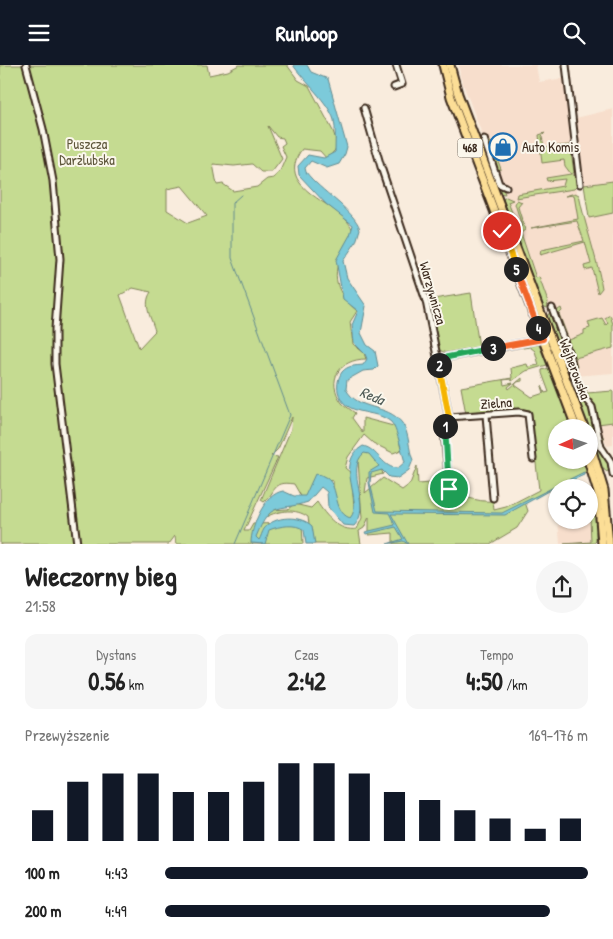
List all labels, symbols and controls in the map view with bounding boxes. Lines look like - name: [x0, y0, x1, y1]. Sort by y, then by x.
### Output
- text: Runloop: [276, 18, 337, 48]
- icon: menu: [25, 19, 53, 47]
- icon: search: [560, 19, 588, 47]
- shop icon: Auto Komis: [488, 132, 518, 162]
- park label: Puszcza Darżlubska: [59, 134, 115, 169]
- place label: Auto Komis: [522, 137, 579, 156]
- road number: 468: [458, 139, 482, 157]
- pin: [481, 210, 523, 252]
- icon: check: [488, 217, 516, 245]
- pin: 5: [504, 257, 528, 281]
- street label: Warzywnicza: [415, 259, 452, 327]
- text: 5: [514, 260, 519, 279]
- pin: 4: [526, 315, 550, 341]
- text: 4: [536, 319, 541, 338]
- pin: 3: [480, 335, 506, 361]
- street label: Wejherowska: [554, 336, 596, 403]
- text: 3: [490, 339, 497, 358]
- pin: 2: [426, 353, 452, 377]
- text: 2: [436, 356, 443, 375]
- water label: Reda: [357, 381, 390, 411]
- street label: Zielna: [480, 392, 513, 413]
- pin: 1: [432, 413, 458, 439]
- text: 1: [443, 417, 448, 436]
- north arrow: [548, 419, 598, 469]
- map controls: [548, 419, 598, 529]
- pin: [428, 468, 470, 510]
- icon: arrive: [435, 475, 463, 503]
- button: locate: [548, 479, 598, 529]
- text: Wieczorny bieg: [25, 557, 177, 595]
- button: share: [536, 561, 588, 613]
- text: 21:58: [25, 595, 56, 617]
- text: Dystans: [96, 645, 136, 664]
- text: Czas: [294, 645, 319, 664]
- text: Tempo: [480, 645, 513, 664]
- text: 0.56: [88, 664, 125, 698]
- text: 2:42: [287, 664, 326, 698]
- text: 4:50: [466, 664, 503, 698]
- text: km: [125, 675, 144, 694]
- text: /km: [503, 675, 528, 694]
- text: Przewyższenie: [25, 724, 110, 746]
- text: 169–176 m: [529, 724, 588, 746]
- text: 100 m: [25, 862, 60, 884]
- text: 4:43: [105, 862, 128, 884]
- text: 200 m: [25, 900, 61, 922]
- text: 4:49: [105, 900, 127, 922]

